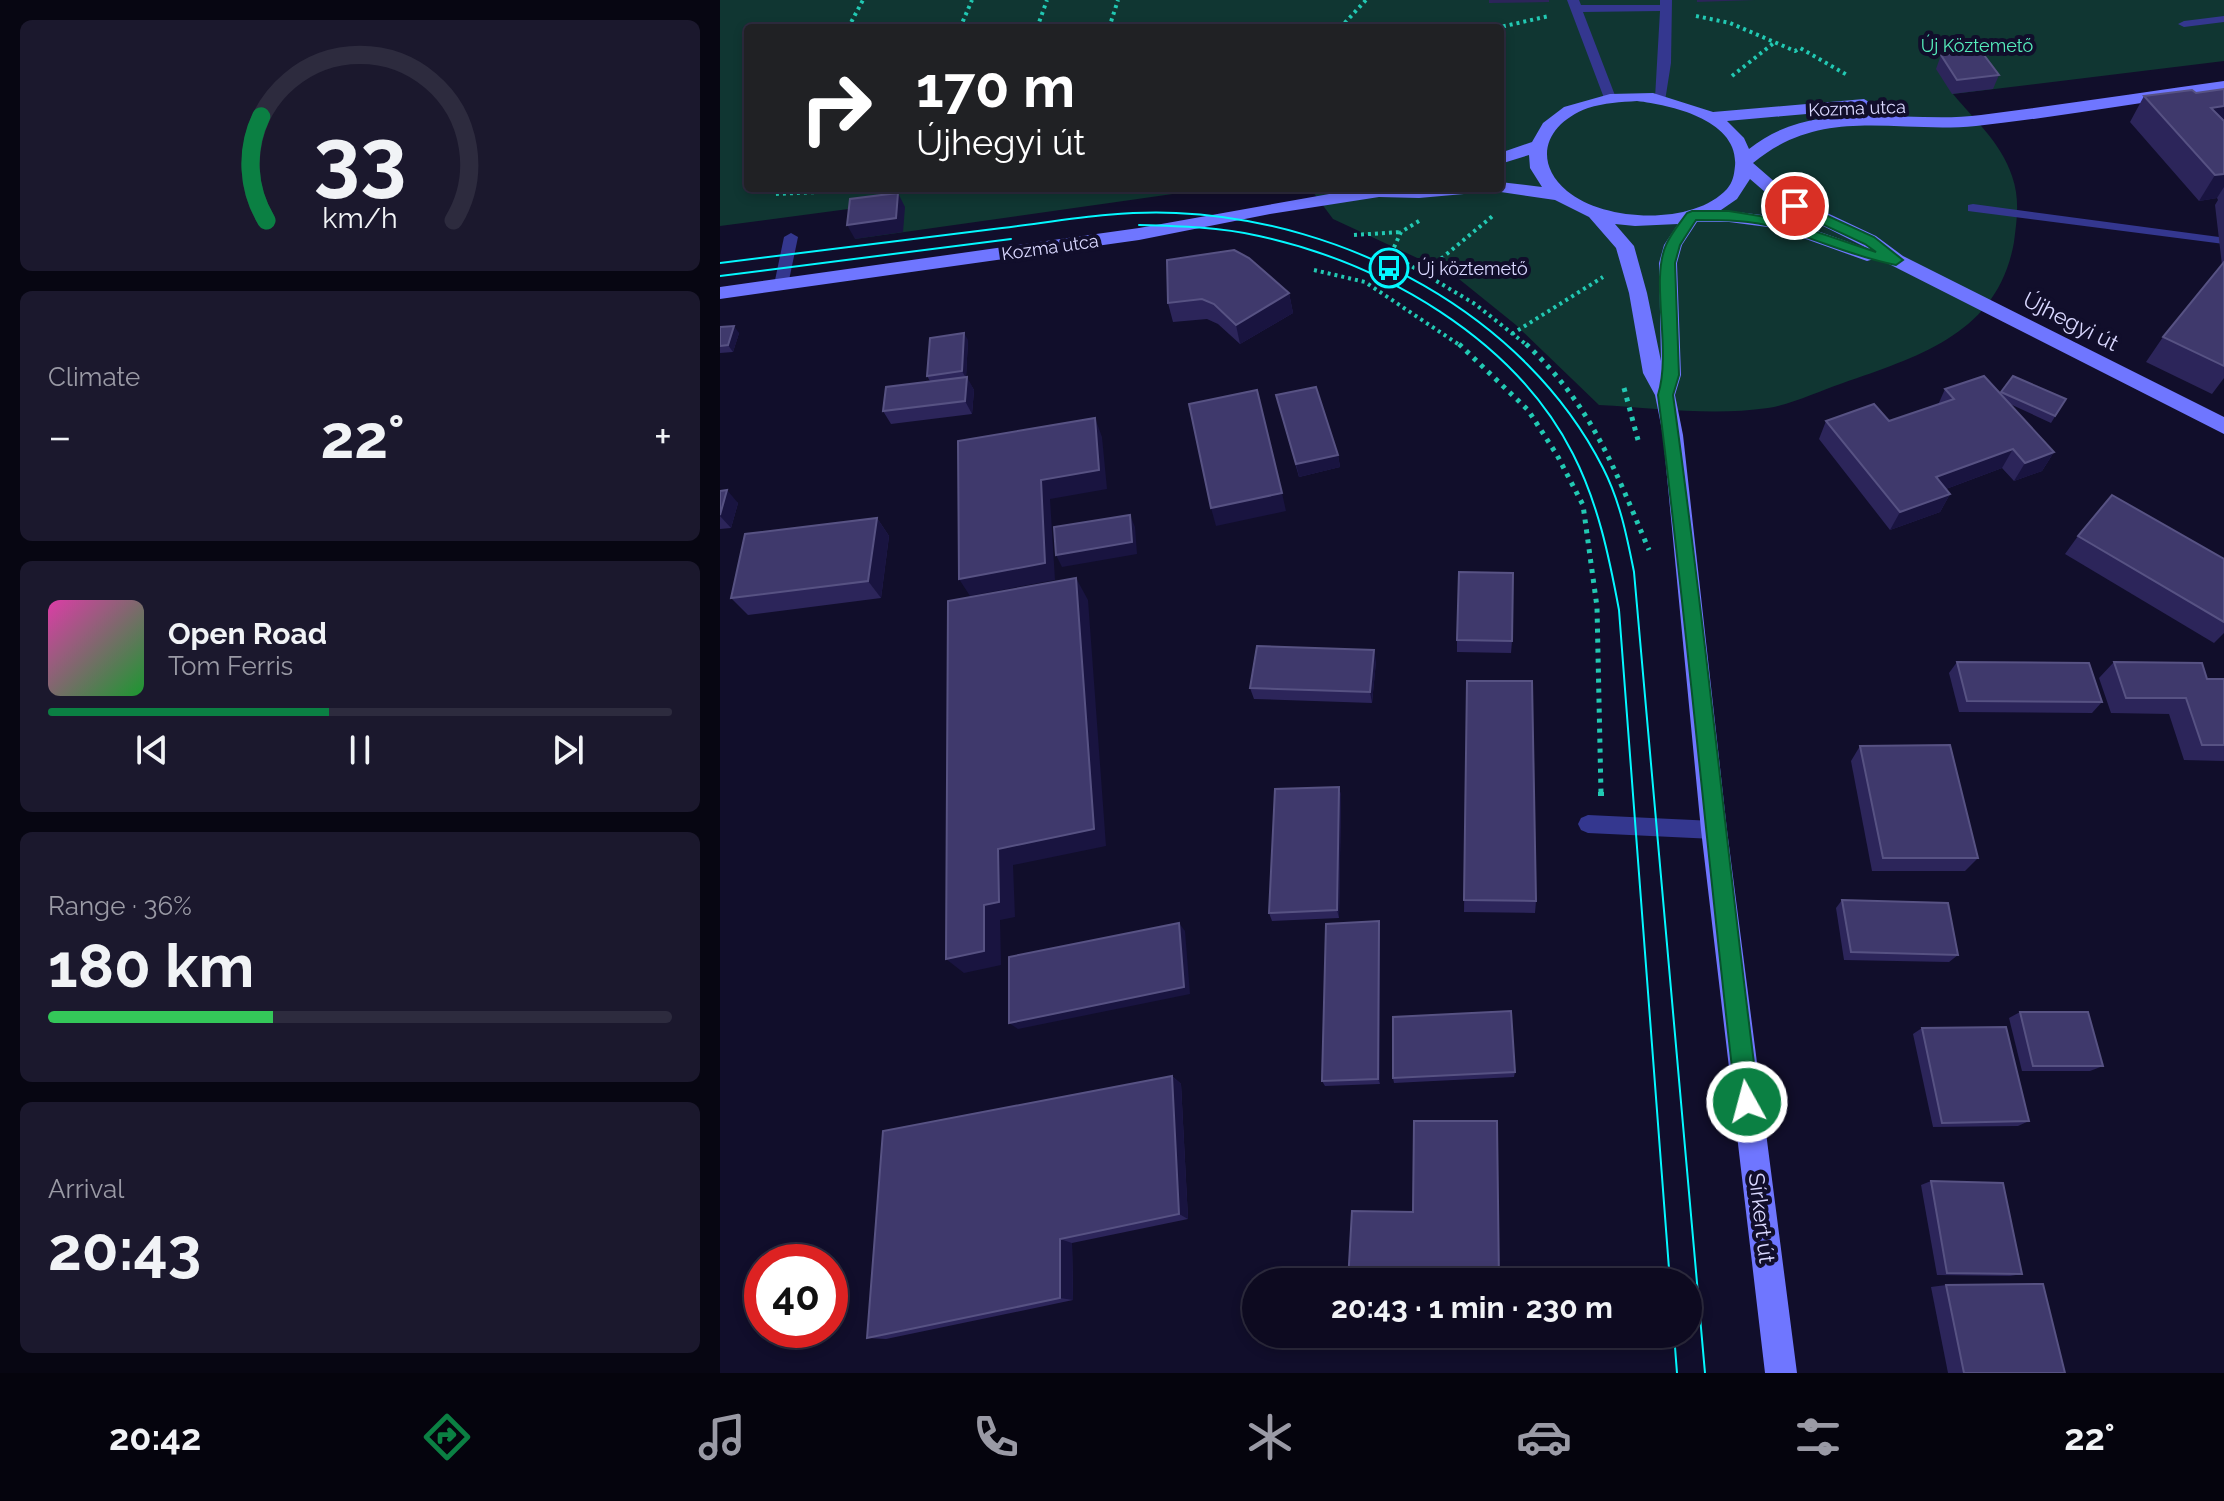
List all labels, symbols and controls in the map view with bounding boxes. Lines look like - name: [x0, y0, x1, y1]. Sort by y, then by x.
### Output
- park label: Új Köztemető: [1921, 34, 2034, 56]
- text: 170 m: [916, 54, 1075, 120]
- icon: right: [784, 56, 888, 160]
- street label: Kozma utca: [1808, 96, 1906, 120]
- text: 33: [314, 109, 406, 206]
- text: Újhegyi út: [916, 121, 1085, 163]
- pin: [1761, 172, 1829, 240]
- icon: arrive: [1773, 184, 1817, 228]
- text: km/h: [322, 201, 398, 235]
- street label: Kozma utca: [1000, 230, 1100, 264]
- bus stop icon: Új köztemető: [1368, 247, 1410, 289]
- place label: Új köztemető: [1417, 257, 1528, 279]
- street label: Újhegyi út: [2019, 286, 2124, 356]
- text: Climate: [48, 362, 140, 392]
- text: 22°: [321, 402, 405, 472]
- text: −: [48, 411, 72, 462]
- text: +: [654, 411, 672, 462]
- text: Open Road: [168, 616, 327, 651]
- text: Tom Ferris: [168, 651, 293, 681]
- icon: previous: [130, 728, 174, 772]
- icon: pause: [338, 728, 382, 772]
- icon: next: [546, 728, 590, 772]
- text: Range · 36%: [48, 891, 192, 921]
- text: 180 km: [48, 931, 254, 1001]
- position arrow: [1705, 1060, 1789, 1144]
- street label: Sírkert út: [1744, 1171, 1781, 1265]
- text: Arrival: [48, 1174, 124, 1204]
- text: 20:43: [48, 1214, 201, 1284]
- speed limit sign: 40: [744, 1244, 848, 1348]
- text: 20:43 · 1 min · 230 m: [1331, 1290, 1613, 1325]
- icon: directions: [419, 1409, 475, 1465]
- icon: music: [694, 1409, 750, 1465]
- icon: phone: [968, 1409, 1024, 1465]
- icon: climate: [1242, 1409, 1298, 1465]
- icon: car: [1516, 1409, 1572, 1465]
- icon: filters: [1790, 1409, 1846, 1465]
- text: 20:42: [109, 1416, 201, 1458]
- text: 22°: [2064, 1416, 2115, 1458]

